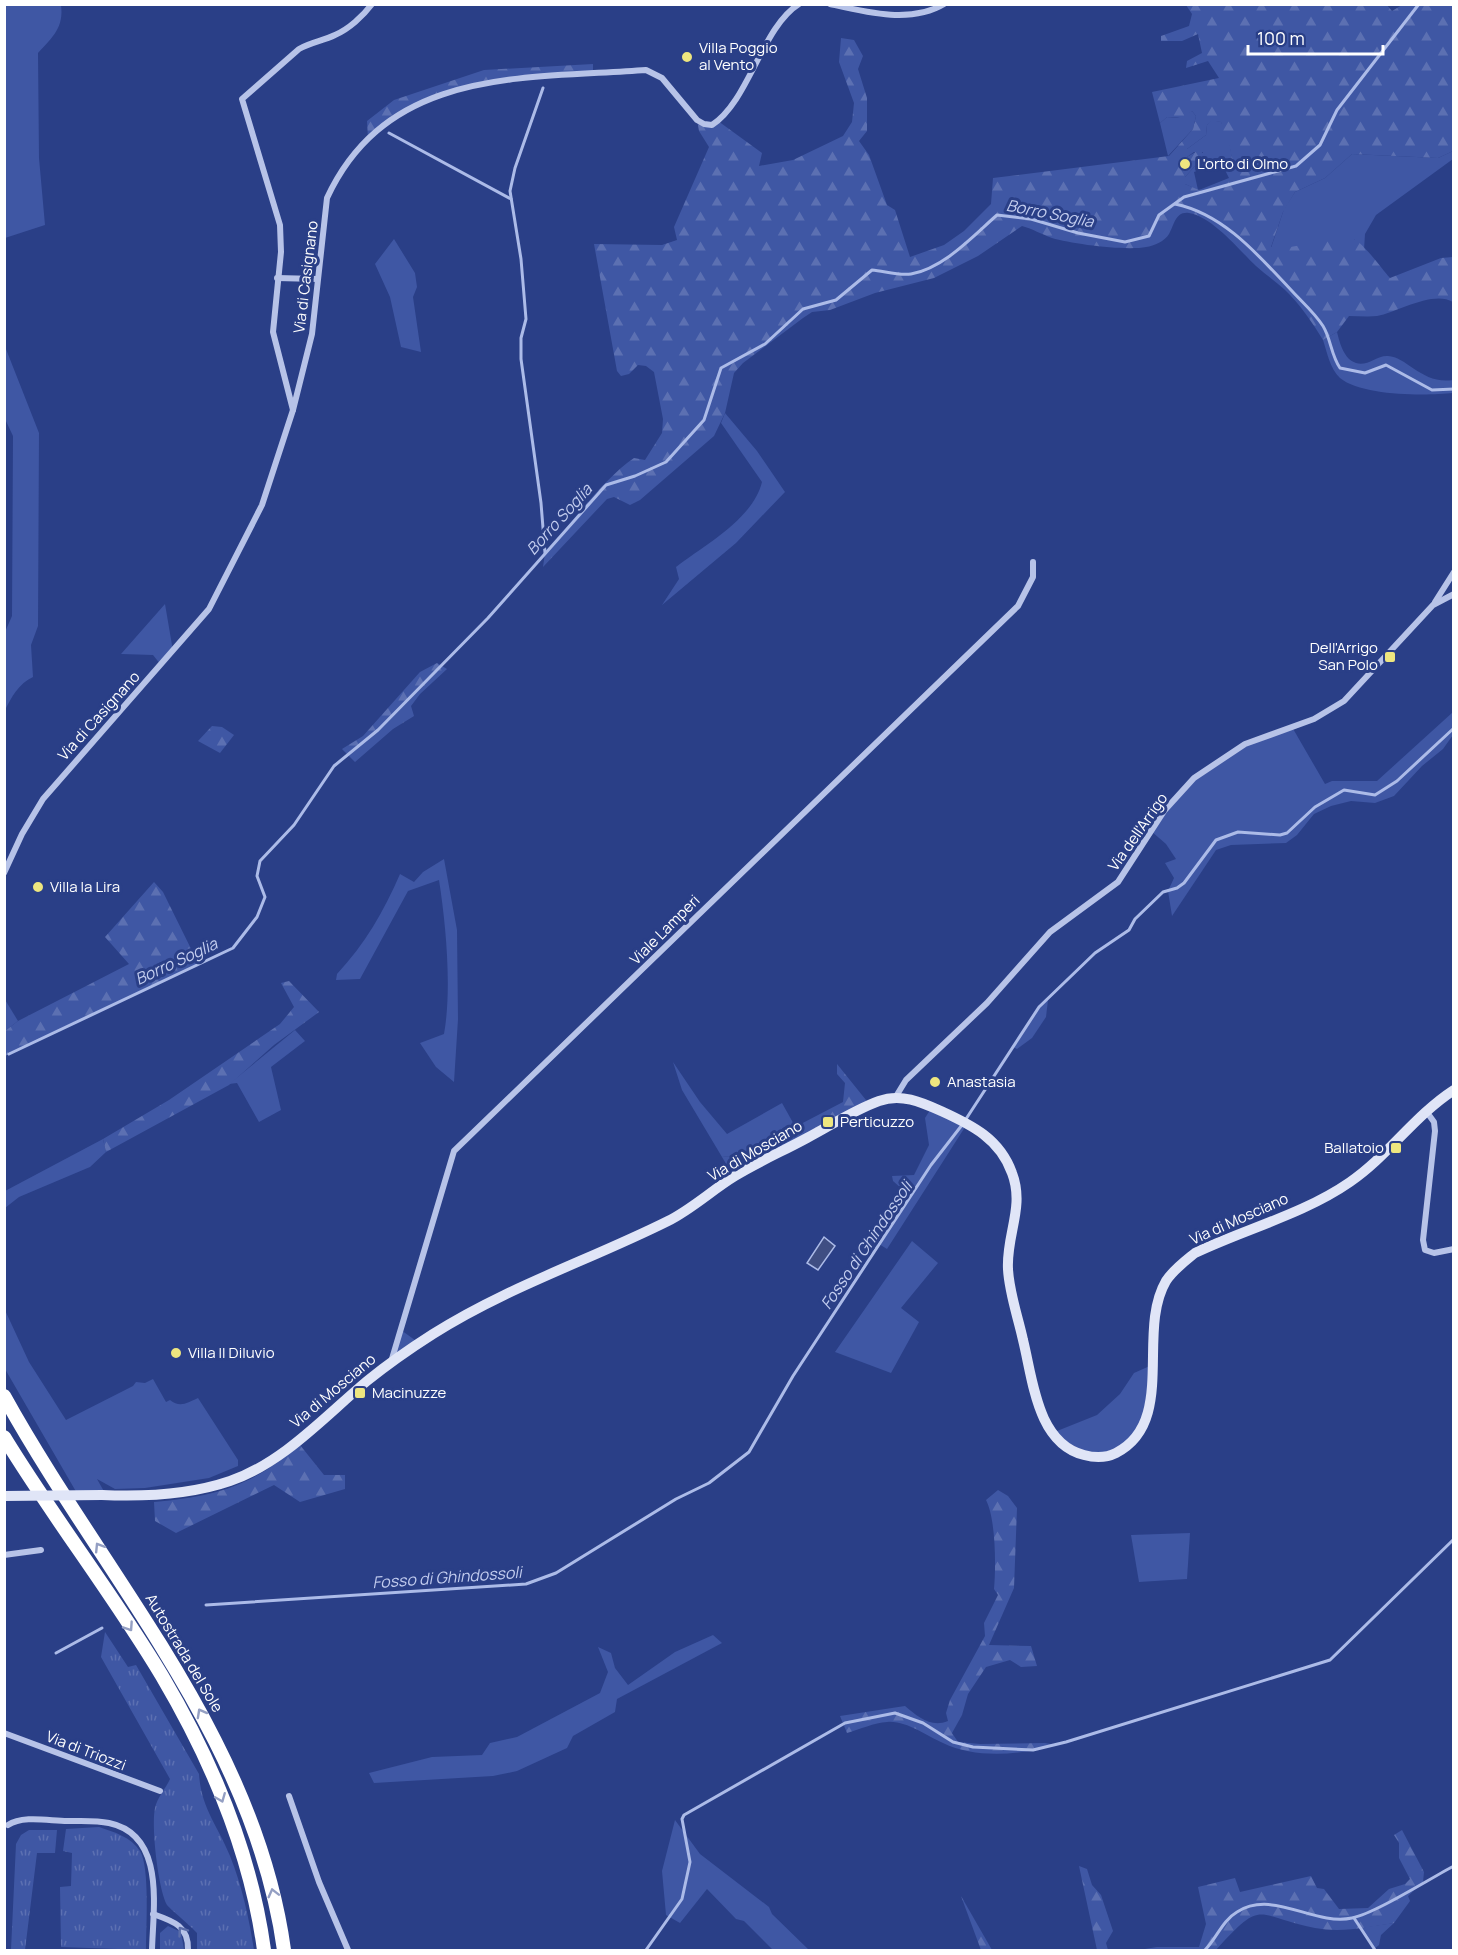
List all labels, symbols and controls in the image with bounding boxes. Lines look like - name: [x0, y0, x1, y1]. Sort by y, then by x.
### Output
- scale bar: [1248, 18, 1383, 56]
- text: 100 m: [1257, 26, 1305, 50]
- place label: Villa Poggio al Vento: [699, 37, 778, 75]
- marker: Villa Poggio al Vento: [680, 50, 694, 64]
- place label: L'orto di Olmo: [1197, 153, 1288, 174]
- marker: L'orto di Olmo: [1178, 157, 1192, 171]
- water label: Borro Soglia: [1004, 194, 1097, 232]
- street label: Via di Casignano: [288, 219, 323, 334]
- water label: Borro Soglia: [521, 478, 598, 559]
- place label: Dell'Arrigo San Polo: [1310, 637, 1378, 675]
- marker: Dell'Arrigo San Polo: [1383, 650, 1397, 664]
- street label: Via di Casignano: [53, 666, 144, 765]
- street label: Via dell'Arrigo: [1103, 788, 1172, 875]
- place label: Villa la Lira: [50, 876, 120, 897]
- marker: Villa la Lira: [31, 880, 45, 894]
- street label: Viale Lamperi: [625, 890, 704, 969]
- water label: Borro Soglia: [131, 932, 222, 990]
- place label: Anastasia: [947, 1071, 1016, 1092]
- marker: Anastasia: [928, 1075, 942, 1089]
- place label: Perticuzzo: [840, 1111, 914, 1132]
- street label: Via di Mosciano: [704, 1115, 806, 1186]
- marker: Perticuzzo: [821, 1115, 835, 1129]
- place label: Ballatoio: [1324, 1137, 1384, 1158]
- marker: Ballatoio: [1389, 1141, 1403, 1155]
- water label: Fosso di Ghindossoli: [815, 1175, 918, 1313]
- street label: Via di Mosciano: [1186, 1187, 1292, 1250]
- place label: Villa Il Diluvio: [188, 1342, 275, 1363]
- marker: Villa Il Diluvio: [169, 1346, 183, 1360]
- street label: Via di Mosciano: [285, 1348, 380, 1433]
- place label: Macinuzze: [372, 1382, 447, 1403]
- marker: Macinuzze: [353, 1386, 367, 1400]
- one-way arrow: [96, 1542, 107, 1553]
- water label: Fosso di Ghindossoli: [372, 1561, 525, 1593]
- street label: Autostrada del Sole: [141, 1589, 228, 1716]
- one-way arrow: [122, 1620, 133, 1631]
- one-way arrow: [196, 1709, 208, 1719]
- street label: Via di Triozzi: [43, 1726, 129, 1775]
- one-way arrow: [214, 1792, 226, 1803]
- one-way arrow: [268, 1888, 281, 1898]
- one-way arrow: [178, 1926, 189, 1937]

